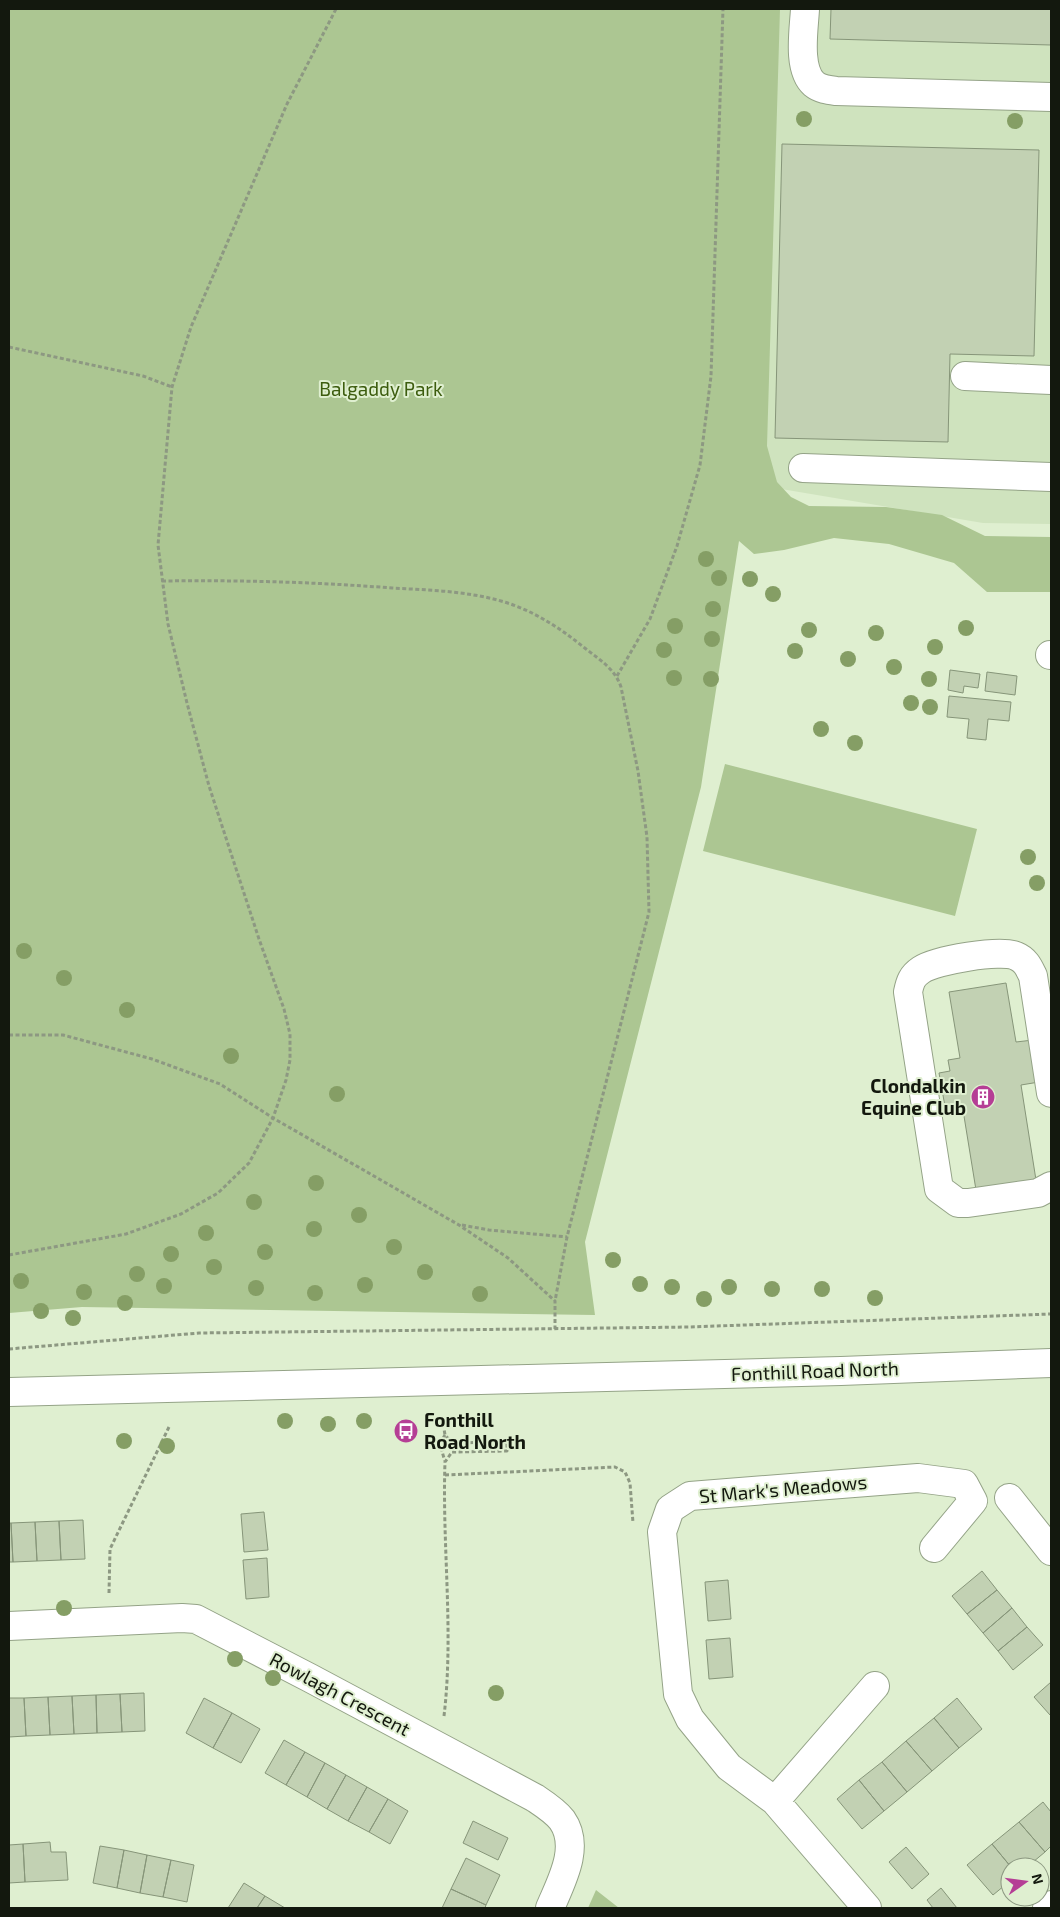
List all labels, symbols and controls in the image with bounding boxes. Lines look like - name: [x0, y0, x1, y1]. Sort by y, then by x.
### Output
- park label: Balgaddy Park: [319, 377, 443, 400]
- place label: Clondalkin Equine Club: [861, 1074, 966, 1119]
- building icon: Clondalkin Equine Club: [970, 1084, 996, 1110]
- street label: Fonthill Road North: [731, 1356, 899, 1385]
- place label: Fonthill Road North: [424, 1408, 526, 1453]
- bus stop icon: Fonthill Road North: [393, 1418, 419, 1444]
- street label: St Mark's Meadows: [698, 1470, 868, 1507]
- street label: Rowlagh Crescent: [266, 1647, 414, 1740]
- north arrow: [1000, 1857, 1050, 1907]
- text: N: [1029, 1872, 1048, 1886]

